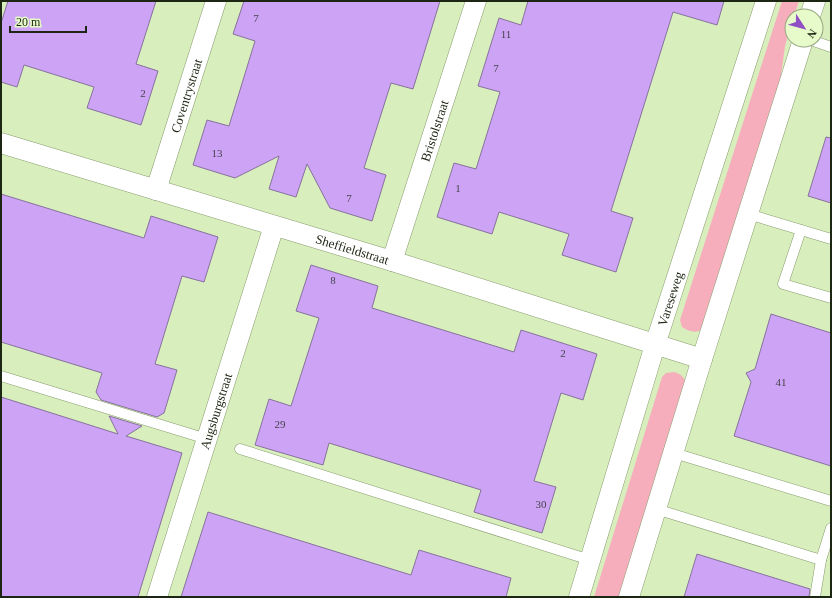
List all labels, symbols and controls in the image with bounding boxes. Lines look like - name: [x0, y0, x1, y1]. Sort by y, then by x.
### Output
- scale bar: [10, 8, 86, 34]
- north arrow: [784, 8, 824, 48]
- house number: 7: [253, 12, 259, 24]
- text: 20 m: [16, 15, 41, 29]
- text: N: [805, 27, 819, 41]
- house number: 11: [501, 28, 511, 40]
- street label: Coventrystraat: [167, 56, 205, 134]
- house number: 7: [493, 62, 499, 74]
- house number: 2: [140, 87, 146, 99]
- street label: Bristolstraat: [417, 98, 451, 163]
- house number: 13: [212, 147, 223, 159]
- house number: 1: [455, 182, 461, 194]
- house number: 7: [346, 192, 352, 204]
- street label: Sheffieldstraat: [314, 231, 391, 267]
- street label: Vareseweg: [654, 269, 686, 328]
- house number: 8: [330, 274, 336, 286]
- house number: 2: [560, 347, 566, 359]
- street label: Augsburgstraat: [197, 371, 235, 451]
- house number: 41: [776, 376, 787, 388]
- house number: 29: [275, 418, 286, 430]
- house number: 30: [536, 498, 547, 510]

